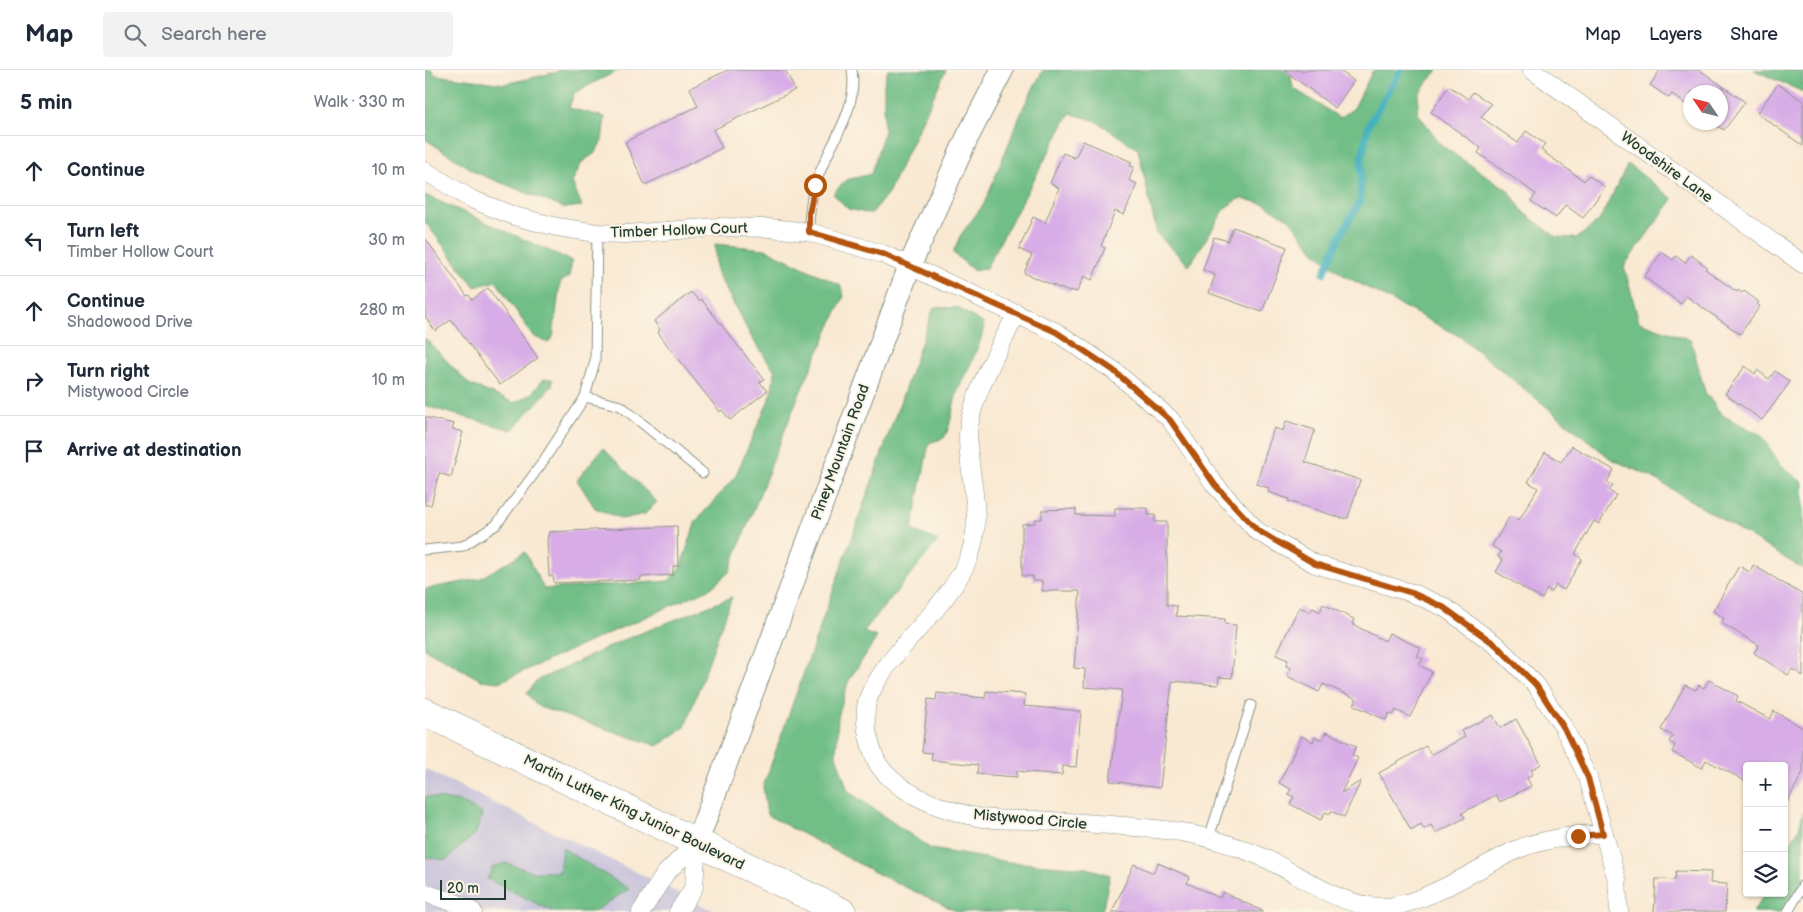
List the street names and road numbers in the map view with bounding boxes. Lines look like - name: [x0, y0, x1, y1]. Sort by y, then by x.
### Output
- street label: Woodshire Lane: [1617, 127, 1717, 207]
- street label: Timber Hollow Court: [610, 219, 748, 242]
- street label: Piney Mountain Road: [807, 382, 874, 523]
- street label: Martin Luther King Junior Boulevard: [520, 750, 748, 874]
- street label: Mistywood Circle: [972, 805, 1088, 834]

